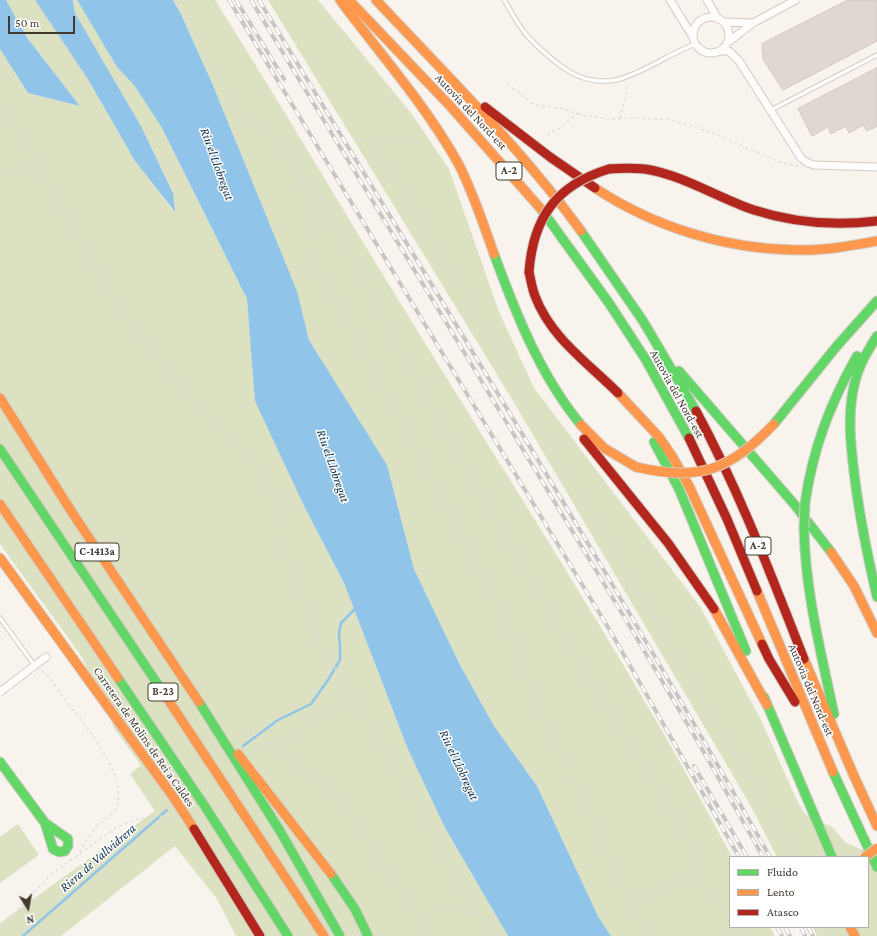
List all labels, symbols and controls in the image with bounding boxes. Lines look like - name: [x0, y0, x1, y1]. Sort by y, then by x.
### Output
- scale bar: [10, 8, 77, 34]
- text: 50 m: [15, 16, 39, 30]
- street label: Autovia del Nord-est: [432, 71, 510, 153]
- water label: Riu el Llobregat: [197, 126, 237, 202]
- road number: A-2: [496, 162, 522, 180]
- street label: Autovia del Nord-est: [647, 347, 707, 441]
- water label: Riu el Llobregat: [313, 428, 353, 504]
- road number: A-2: [745, 537, 771, 555]
- road number: C-1413a: [75, 543, 119, 561]
- street label: Autovia del Nord-est: [785, 642, 837, 738]
- street label: Carretera de Molins de Rei a Caldes: [90, 664, 198, 810]
- road number: B-23: [148, 683, 178, 701]
- water label: Riu el Llobregat: [436, 727, 482, 803]
- water label: Riera de Vallvidrera: [57, 821, 139, 895]
- legend: [729, 856, 869, 928]
- text: Fluido: [767, 865, 798, 879]
- text: Lento: [767, 885, 795, 899]
- north arrow: [8, 888, 48, 928]
- text: Atasco: [767, 905, 799, 919]
- text: N: [25, 913, 35, 926]

